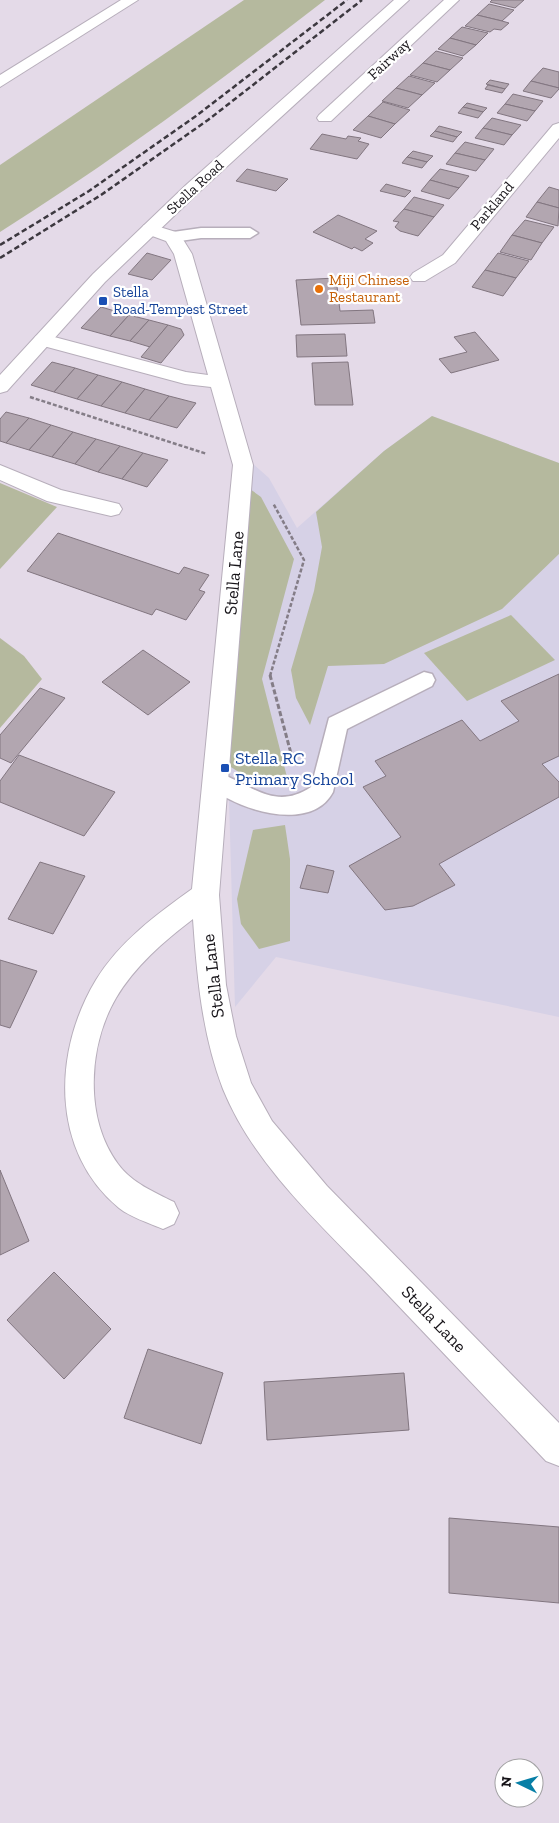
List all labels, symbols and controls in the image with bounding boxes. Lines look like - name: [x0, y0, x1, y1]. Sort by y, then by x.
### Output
- street label: Fairway: [364, 34, 414, 83]
- street label: Stella Road: [163, 156, 228, 218]
- street label: Parkland: [467, 177, 518, 234]
- place label: Miji Chinese Restaurant: [329, 271, 409, 306]
- place label: Stella Road-Tempest Street: [113, 283, 248, 318]
- marker: Miji Chinese Restaurant: [313, 283, 325, 295]
- marker: Stella Road-Tempest Street: [97, 295, 109, 307]
- street label: Stella Lane: [219, 530, 249, 616]
- place label: Stella RC Primary School: [235, 747, 354, 790]
- marker: Stella RC Primary School: [219, 762, 231, 774]
- street label: Stella Lane: [197, 933, 229, 1019]
- street label: Stella Lane: [397, 1281, 471, 1357]
- north arrow: [494, 1758, 544, 1808]
- text: N: [498, 1776, 516, 1788]

